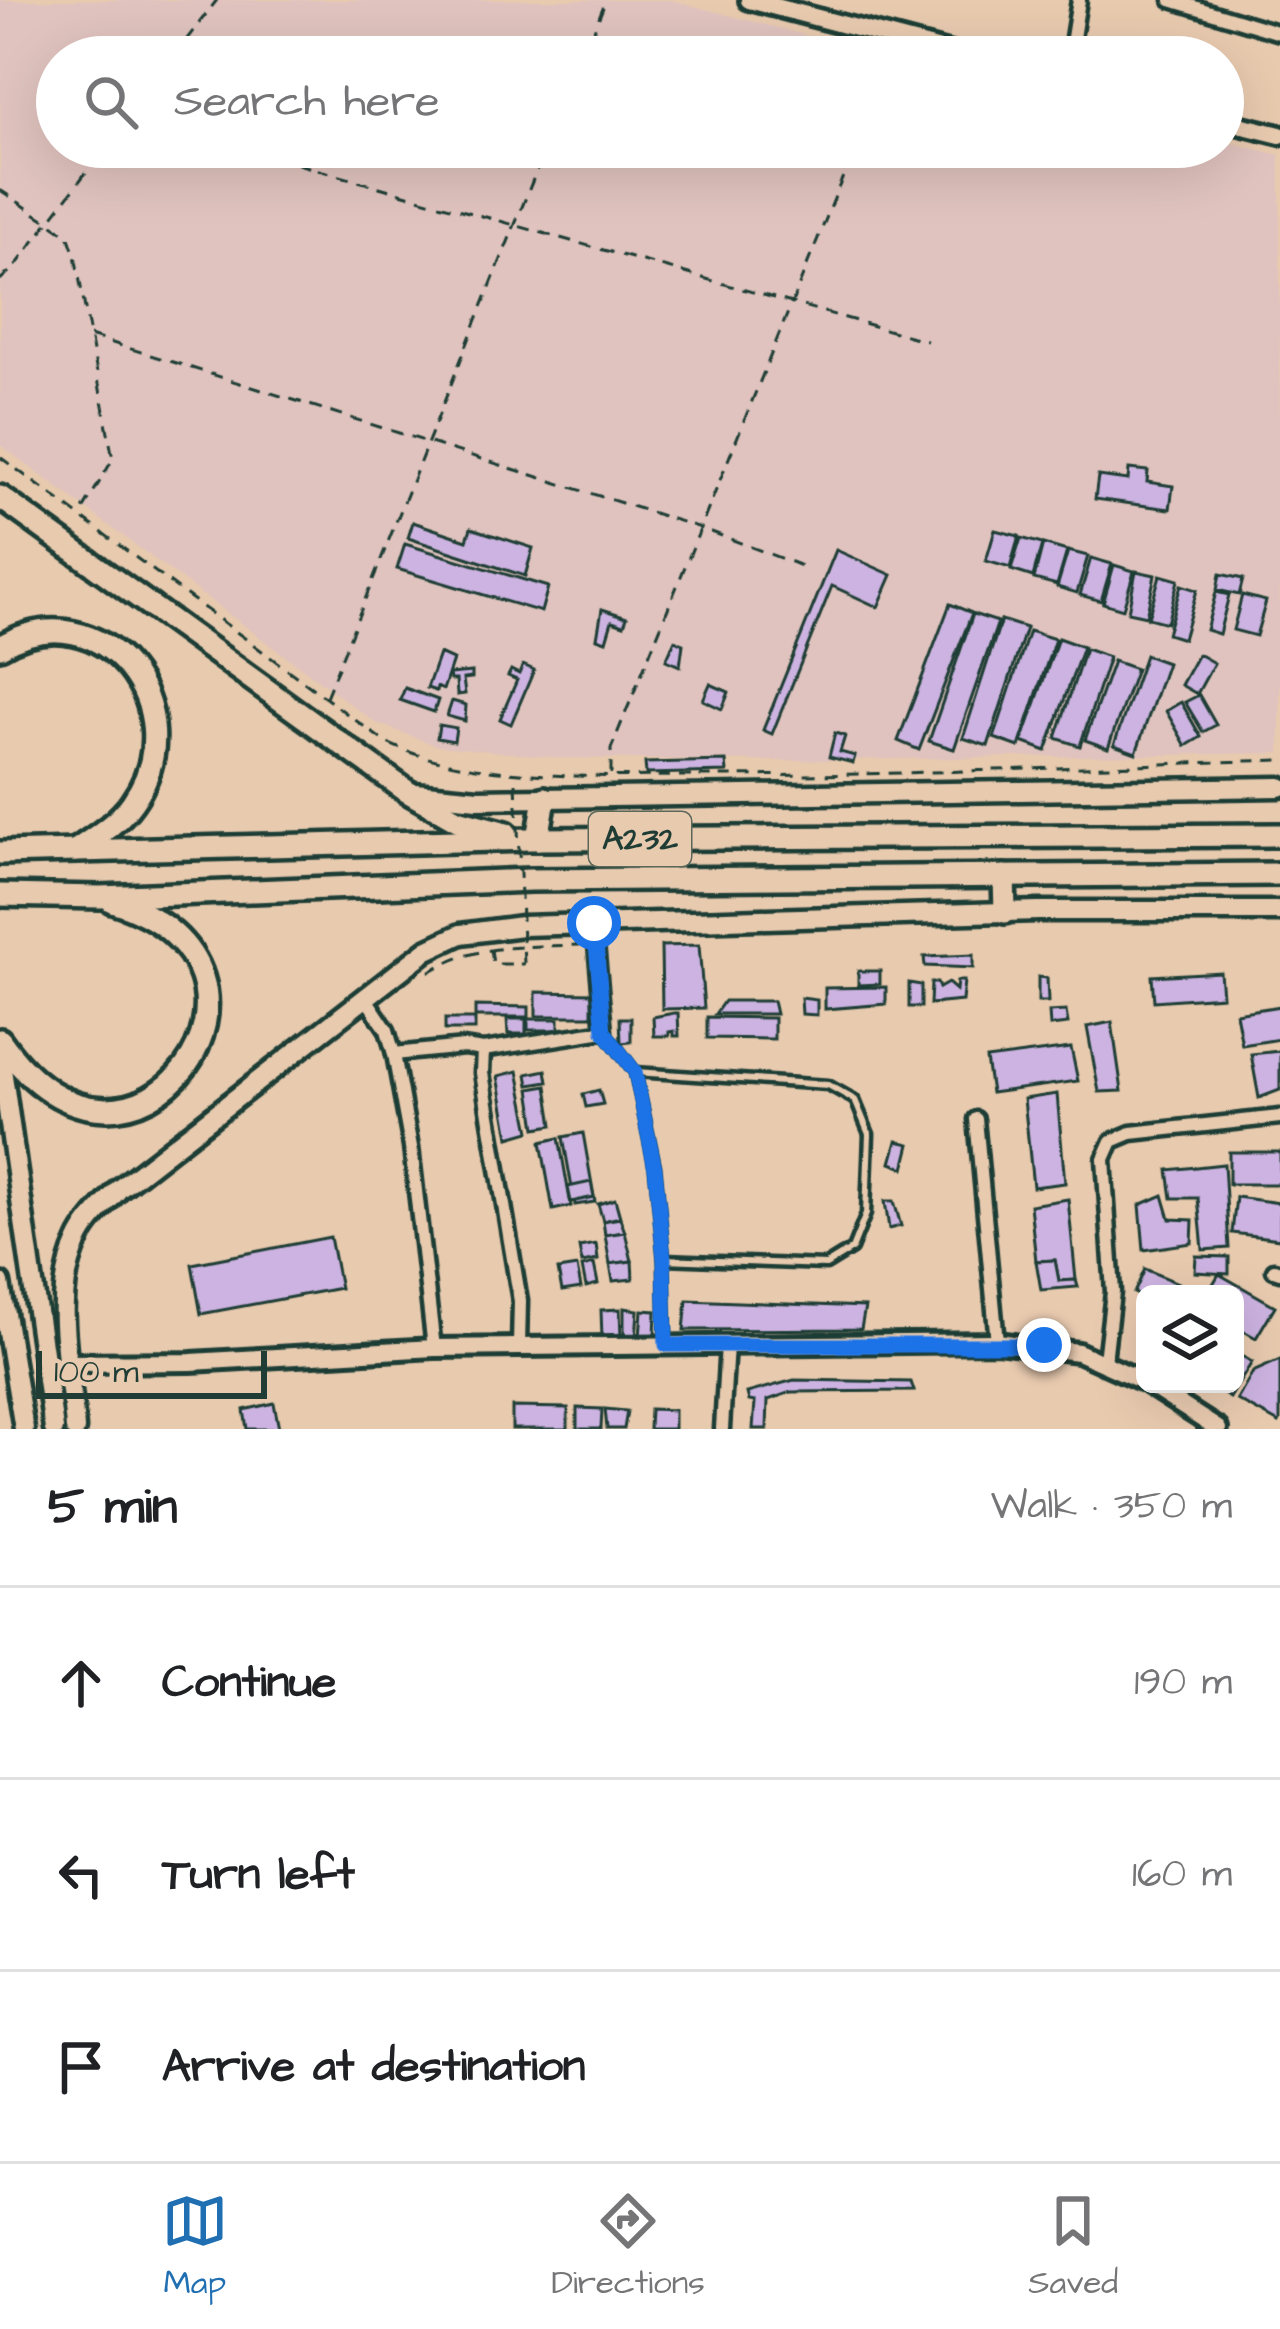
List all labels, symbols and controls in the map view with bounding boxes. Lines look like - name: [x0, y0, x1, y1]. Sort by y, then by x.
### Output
- search box: [36, 36, 1244, 168]
- icon: search: [78, 69, 144, 135]
- text: Search here: [174, 71, 440, 133]
- road number: A232: [589, 812, 691, 866]
- route start: [567, 896, 621, 950]
- map controls: [1136, 1285, 1244, 1393]
- button: layers: [1136, 1285, 1244, 1393]
- route end: [1017, 1318, 1071, 1372]
- scale bar: [36, 1345, 267, 1398]
- text: 100 m: [54, 1349, 139, 1395]
- text: 5 min: [48, 1472, 177, 1543]
- text: Walk · 350 m: [991, 1480, 1232, 1534]
- icon: ahead: [48, 1650, 114, 1716]
- text: Continue: [162, 1652, 336, 1714]
- text: 190 m: [1134, 1656, 1232, 1710]
- icon: left: [48, 1842, 114, 1908]
- text: Turn left: [162, 1844, 355, 1906]
- text: 160 m: [1132, 1848, 1232, 1902]
- icon: arrive: [48, 2034, 114, 2100]
- text: Arrive at destination: [162, 2036, 585, 2098]
- tab: Map: [162, 2188, 228, 2306]
- tab: Directions: [551, 2188, 705, 2306]
- tab: Saved: [1028, 2188, 1118, 2306]

